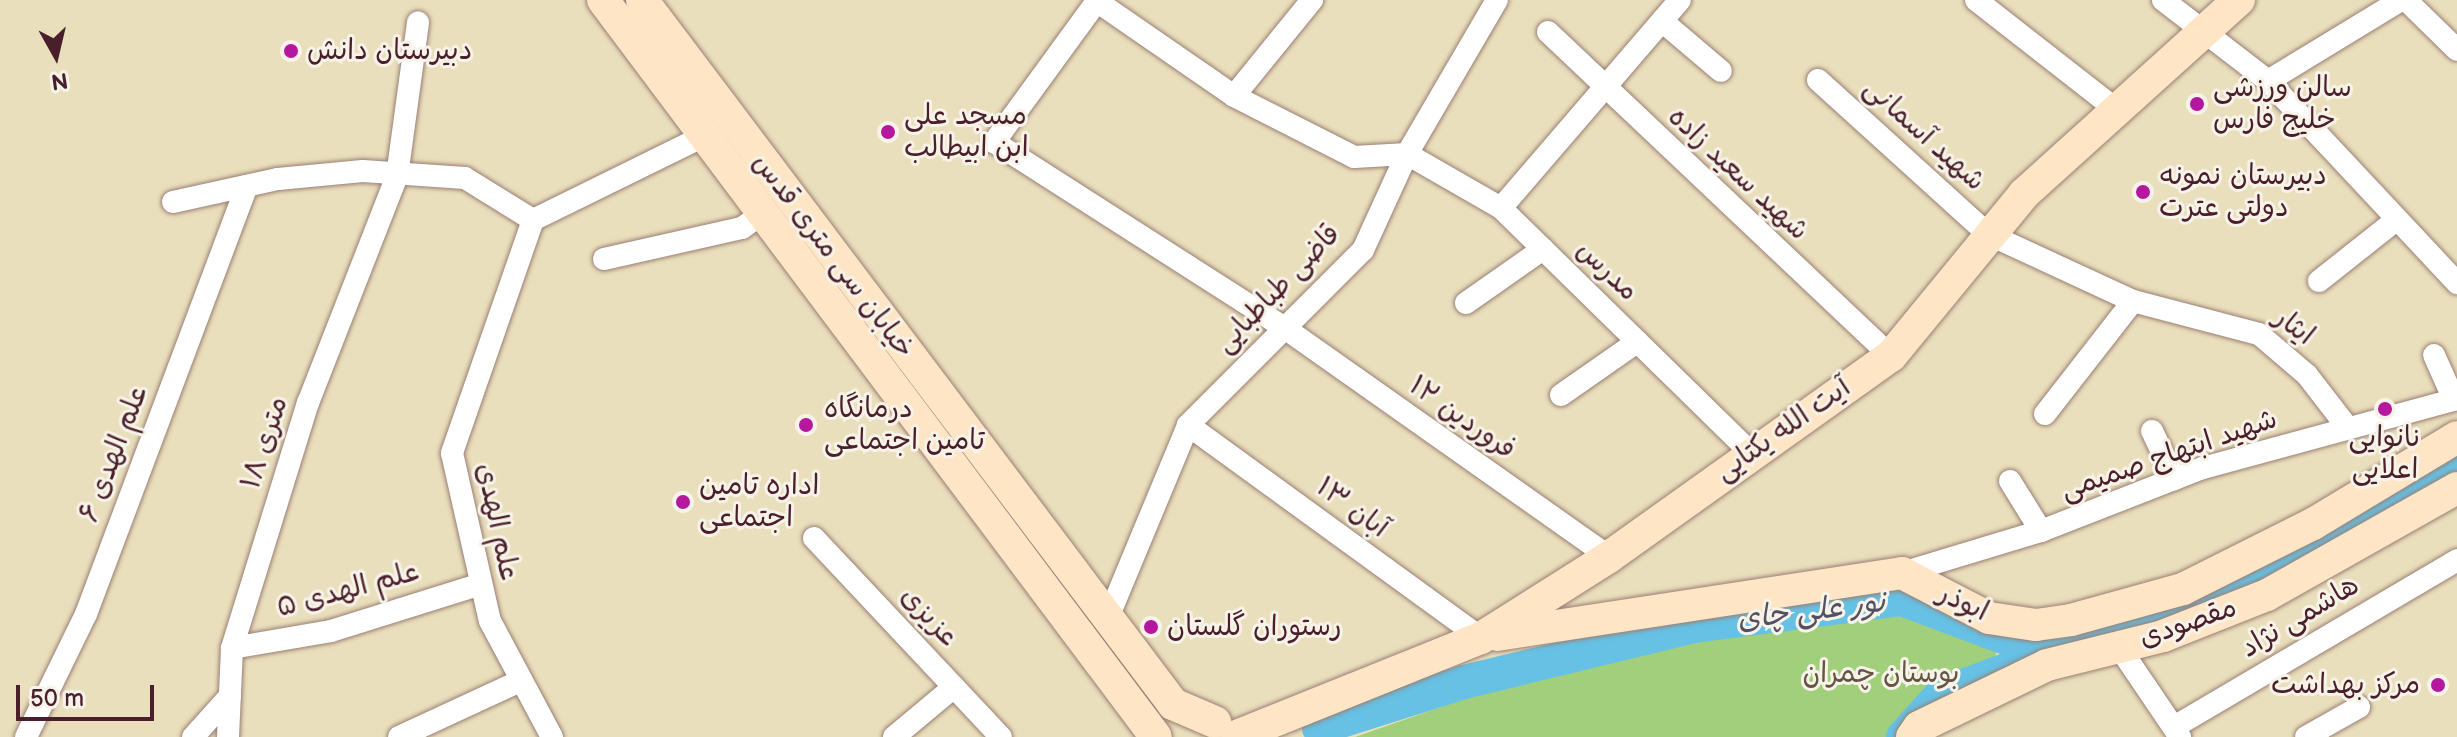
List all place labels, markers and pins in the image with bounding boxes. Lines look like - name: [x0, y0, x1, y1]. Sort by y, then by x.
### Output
- place label: دبیرستان دانش: [307, 34, 472, 68]
- marker: دبیرستان دانش: [282, 42, 300, 60]
- place label: سالن ورزشی خلیج فارس: [2213, 71, 2352, 137]
- marker: سالن ورزشی خلیج فارس: [2188, 95, 2206, 113]
- place label: مسجد علی ابن ابیطالب: [904, 99, 1029, 165]
- marker: مسجد علی ابن ابیطالب: [879, 123, 897, 141]
- place label: دبیرستان نمونه دولتی عترت: [2159, 159, 2327, 225]
- marker: دبیرستان نمونه دولتی عترت: [2134, 183, 2152, 201]
- place label: درمانگاه تامین اجتماعی: [824, 392, 985, 458]
- marker: نانوایی اعلایی: [2376, 400, 2394, 418]
- marker: درمانگاه تامین اجتماعی: [795, 414, 817, 436]
- place label: نانوایی اعلایی: [2349, 421, 2421, 487]
- place label: اداره تامین اجتماعی: [699, 469, 819, 535]
- marker: اداره تامین اجتماعی: [674, 493, 692, 511]
- place label: رستوران گلستان: [1167, 610, 1342, 644]
- marker: رستوران گلستان: [1142, 618, 1160, 636]
- place label: مرکز بهداشت: [2271, 668, 2420, 702]
- marker: مرکز بهداشت: [2427, 674, 2449, 696]

